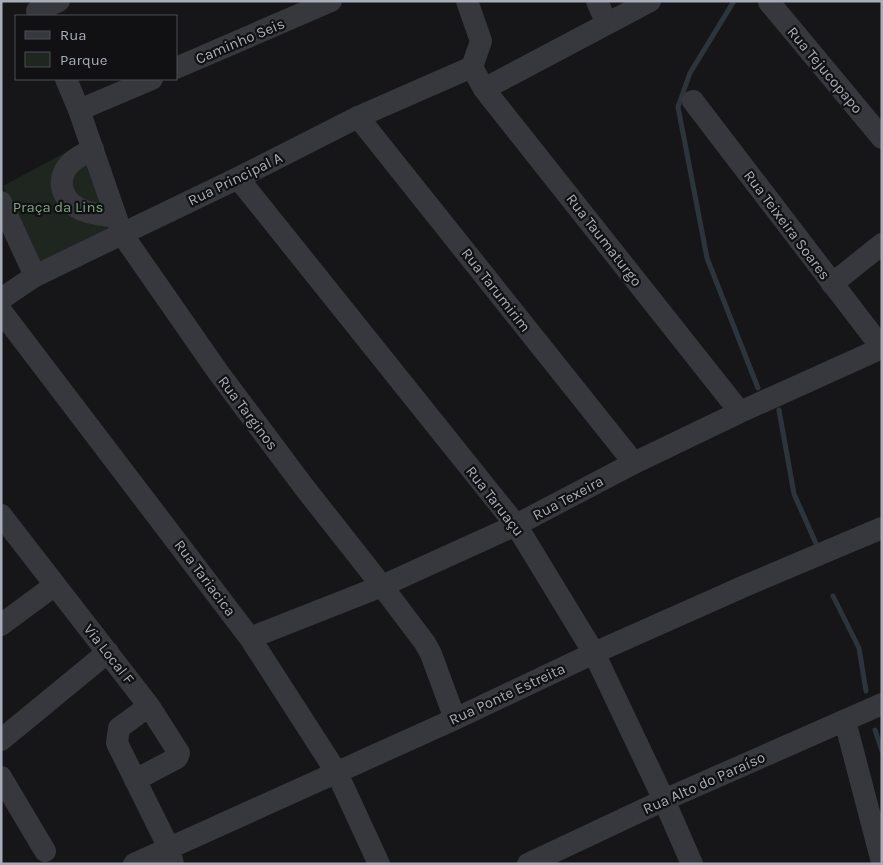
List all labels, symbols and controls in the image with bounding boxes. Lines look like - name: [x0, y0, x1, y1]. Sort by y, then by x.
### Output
- street label: Caminho Seis: [193, 14, 287, 68]
- legend: [15, 15, 178, 80]
- street label: Rua Tejucopapo: [783, 23, 867, 117]
- text: Rua: [60, 26, 87, 44]
- text: Parque: [60, 51, 108, 69]
- street label: Rua Principal A: [185, 148, 286, 210]
- street label: Rua Teixeira Soares: [740, 167, 834, 283]
- street label: Rua Taumaturgo: [562, 190, 646, 290]
- park label: Praça da Lins: [13, 198, 103, 216]
- street label: Rua Tarumirim: [458, 244, 534, 336]
- street label: Rua Targinos: [214, 373, 282, 453]
- street label: Rua Taruaçu: [462, 462, 528, 540]
- street label: Rua Texeira: [529, 472, 607, 524]
- street label: Rua Tariacica: [170, 536, 240, 620]
- street label: Via Local F: [80, 620, 138, 688]
- street label: Rua Ponte Estreita: [446, 659, 568, 729]
- street label: Rua Alto do Paraíso: [640, 748, 768, 818]

